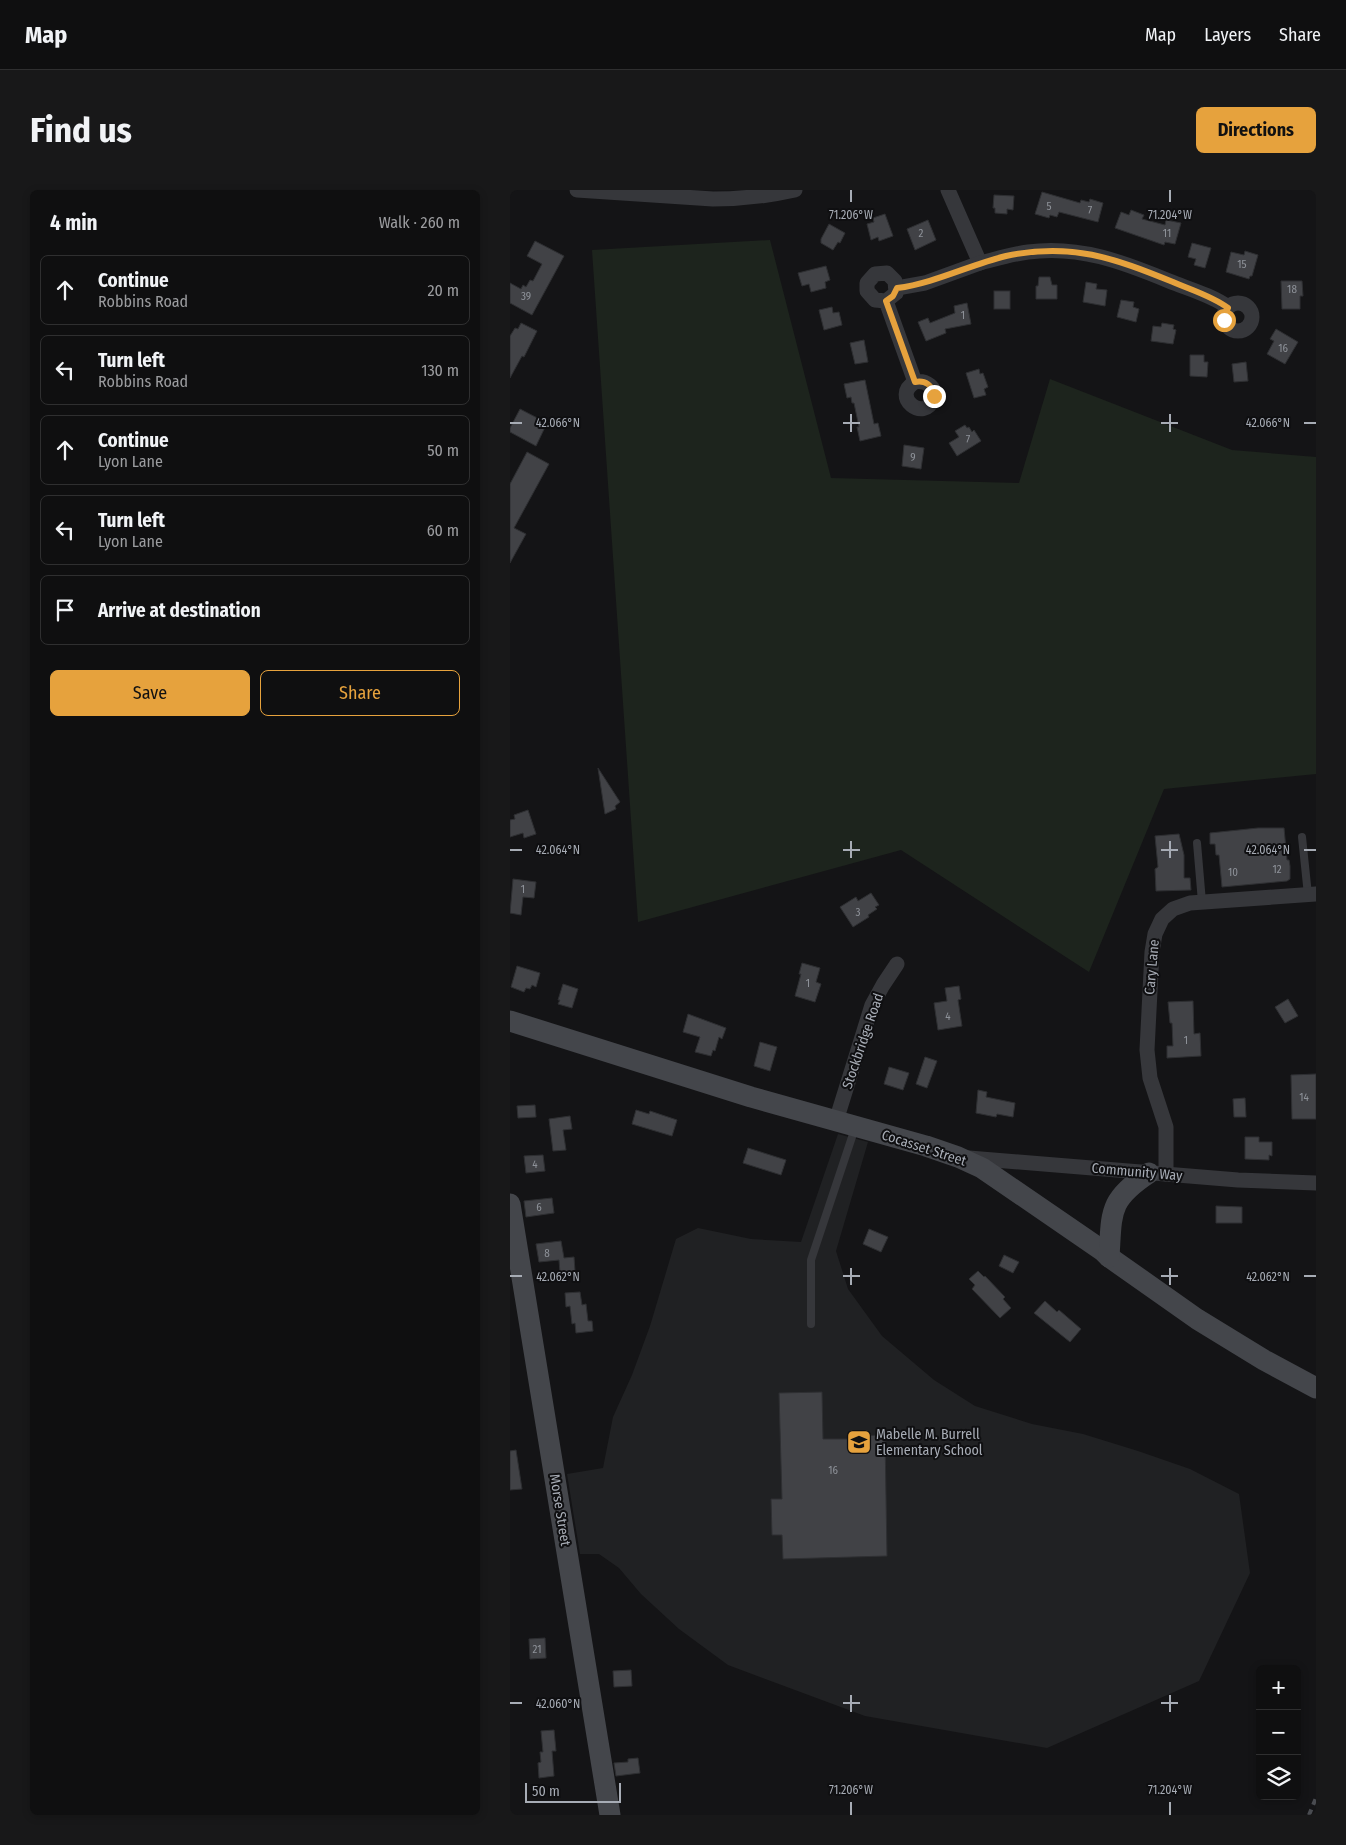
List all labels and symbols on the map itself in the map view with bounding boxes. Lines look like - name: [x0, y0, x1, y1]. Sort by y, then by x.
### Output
- house number: 5: [1046, 200, 1052, 213]
- house number: 7: [1088, 204, 1093, 217]
- text: 71.206°W: [829, 208, 873, 222]
- text: 71.204°W: [1148, 208, 1192, 222]
- house number: 2: [919, 227, 924, 240]
- house number: 11: [1163, 227, 1171, 240]
- house number: 15: [1237, 258, 1247, 271]
- house number: 18: [1287, 283, 1297, 296]
- house number: 39: [521, 290, 531, 303]
- house number: 1: [961, 309, 965, 322]
- route start: [1213, 309, 1236, 332]
- house number: 16: [1278, 342, 1288, 355]
- route end: [923, 385, 946, 408]
- text: 42.066°N: [536, 416, 580, 430]
- text: 42.066°N: [1246, 416, 1290, 430]
- house number: 7: [966, 433, 971, 446]
- house number: 9: [910, 451, 916, 464]
- text: 42.064°N: [536, 843, 580, 857]
- text: 42.064°N: [1246, 843, 1290, 857]
- house number: 12: [1272, 863, 1282, 876]
- house number: 10: [1228, 866, 1238, 879]
- house number: 1: [521, 883, 525, 896]
- house number: 3: [856, 906, 861, 919]
- street label: Cary Lane: [1141, 939, 1163, 995]
- house number: 1: [806, 977, 810, 990]
- street label: Stockbridge Road: [839, 991, 887, 1091]
- house number: 4: [945, 1010, 951, 1023]
- house number: 1: [1184, 1034, 1188, 1047]
- house number: 14: [1299, 1091, 1309, 1104]
- street label: Cocasset Street: [880, 1126, 969, 1170]
- house number: 4: [532, 1158, 538, 1171]
- street label: Community Way: [1091, 1160, 1184, 1184]
- house number: 6: [536, 1201, 542, 1214]
- house number: 8: [544, 1247, 550, 1260]
- text: 42.062°N: [536, 1270, 580, 1284]
- text: 42.062°N: [1246, 1270, 1290, 1284]
- place label: Mabelle M. Burrell Elementary School: [876, 1426, 983, 1459]
- school or university icon: Mabelle M. Burrell Elementary School: [846, 1429, 872, 1455]
- house number: 16: [828, 1464, 838, 1477]
- street label: Morse Street: [546, 1473, 574, 1548]
- house number: 21: [533, 1643, 541, 1656]
- text: 42.060°N: [536, 1697, 580, 1711]
- scale bar: [525, 1780, 621, 1803]
- text: 71.206°W: [829, 1783, 873, 1797]
- text: 71.204°W: [1148, 1783, 1192, 1797]

